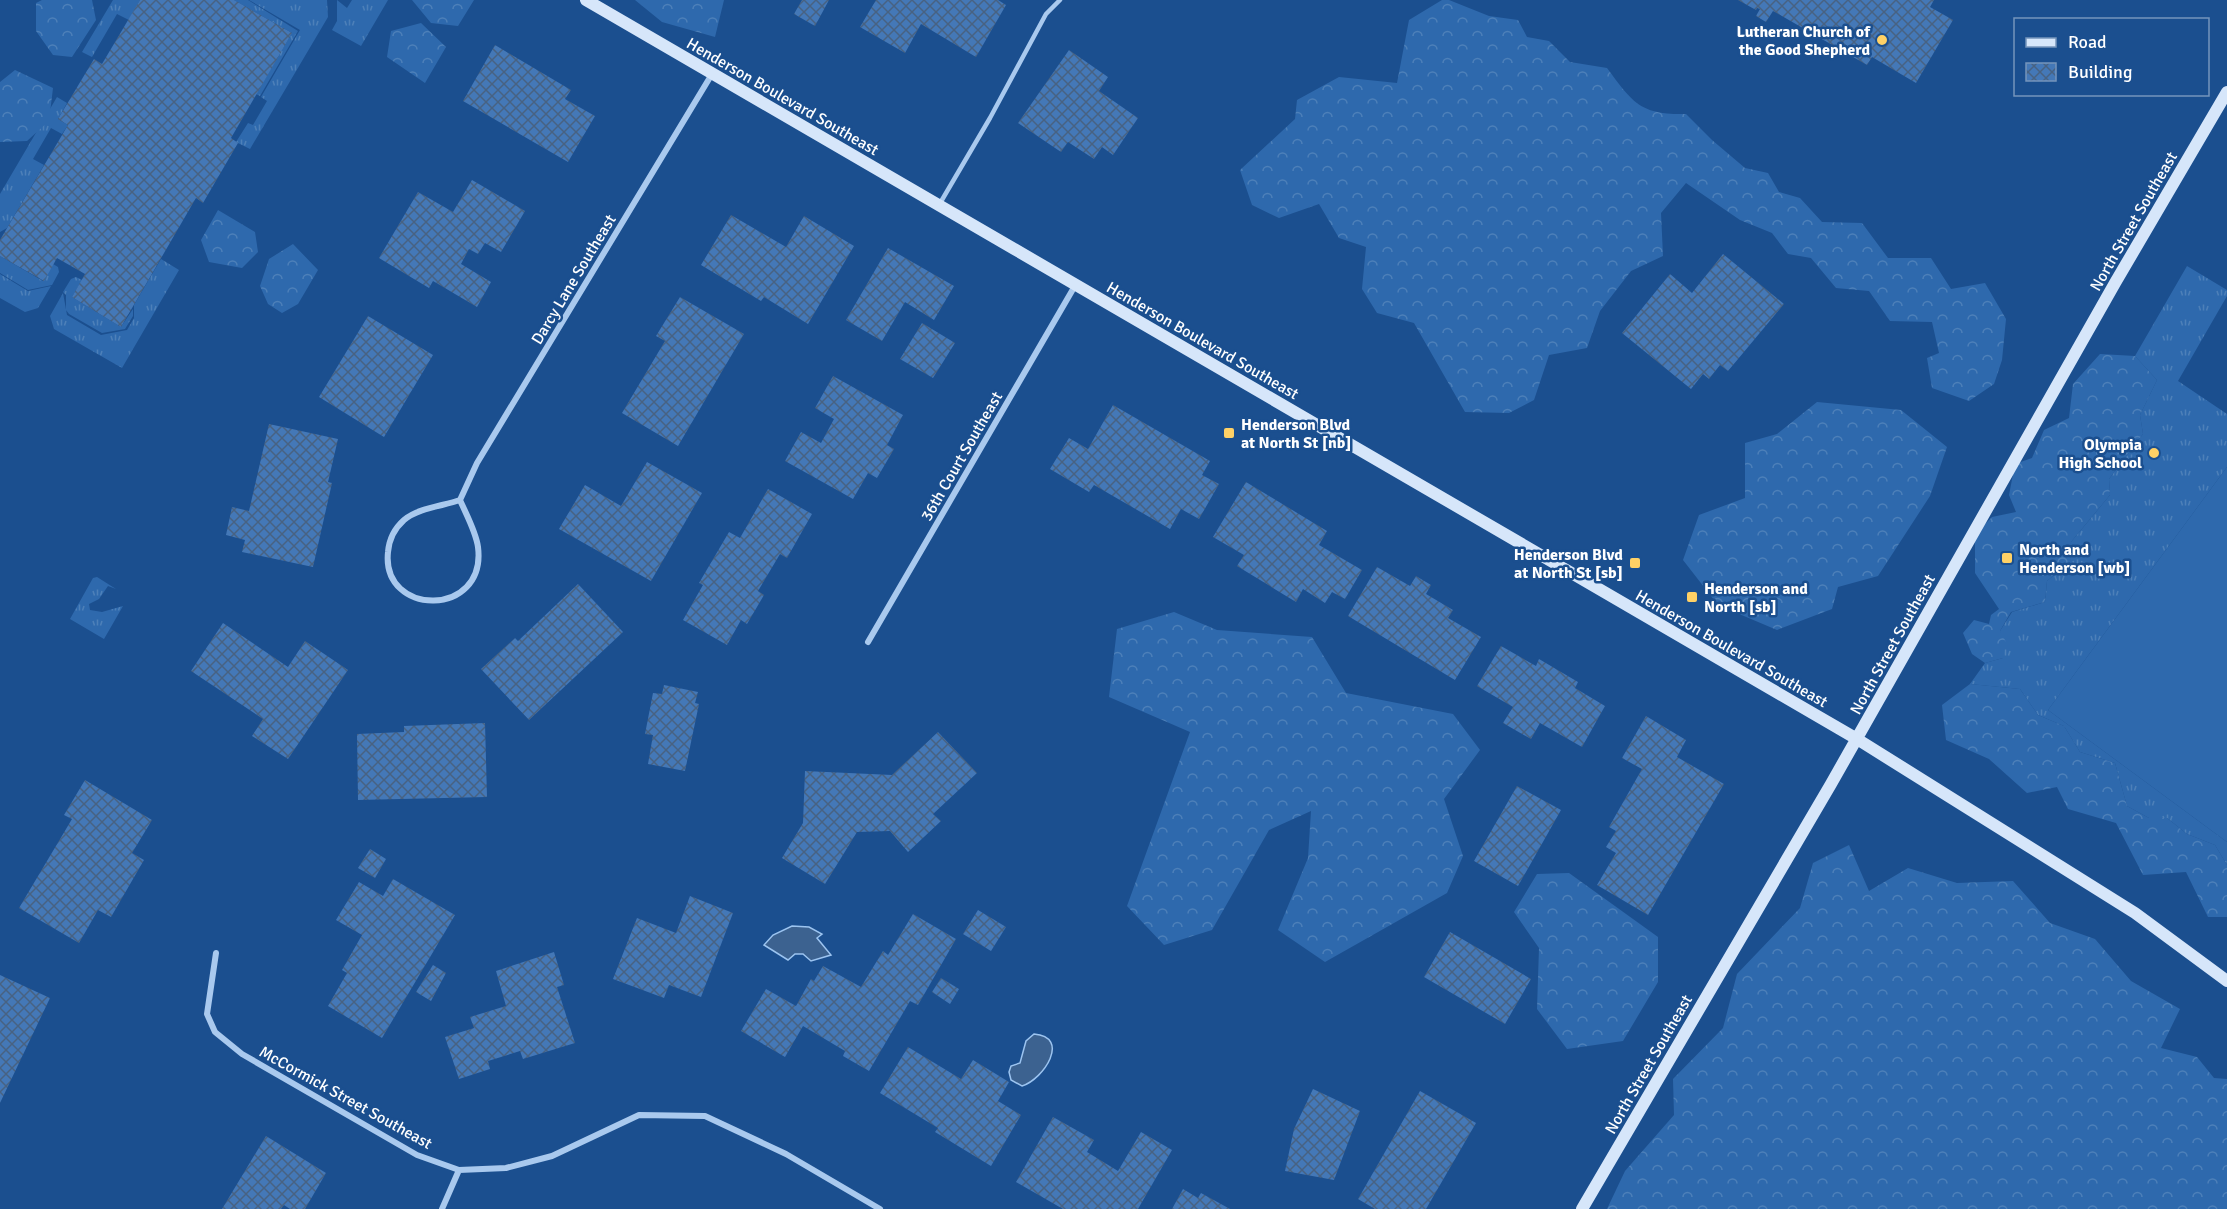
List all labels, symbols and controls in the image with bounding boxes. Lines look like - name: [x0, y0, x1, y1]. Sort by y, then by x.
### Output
- legend: [2014, 18, 2209, 96]
- place label: Lutheran Church of the Good Shepherd: [1736, 22, 1871, 60]
- text: Road: [2068, 31, 2107, 53]
- marker: Lutheran Church of the Good Shepherd: [1875, 33, 1889, 47]
- street label: Henderson Boulevard Southeast: [683, 34, 883, 160]
- text: Building: [2068, 61, 2132, 83]
- street label: North Street Southeast: [2086, 148, 2182, 295]
- street label: Darcy Lane Southeast: [527, 211, 621, 348]
- street label: Henderson Boulevard Southeast: [1103, 278, 1303, 404]
- street label: 36th Court Southeast: [917, 388, 1007, 525]
- place label: Henderson Blvd at North St [nb]: [1241, 415, 1352, 453]
- marker: Henderson Blvd at North St [nb]: [1222, 426, 1236, 440]
- place label: Olympia High School: [2059, 435, 2142, 473]
- marker: Olympia High School: [2147, 446, 2161, 460]
- place label: North and Henderson [wb]: [2019, 540, 2131, 578]
- place label: Henderson Blvd at North St [sb]: [1514, 545, 1623, 583]
- marker: North and Henderson [wb]: [2000, 551, 2014, 565]
- marker: Henderson Blvd at North St [sb]: [1628, 556, 1642, 570]
- street label: North Street Southeast: [1846, 570, 1940, 718]
- place label: Henderson and North [sb]: [1704, 579, 1808, 617]
- street label: Henderson Boulevard Southeast: [1632, 586, 1832, 712]
- marker: Henderson and North [sb]: [1685, 590, 1699, 604]
- street label: North Street Southeast: [1601, 991, 1697, 1138]
- street label: McCormick Street Southeast: [256, 1042, 436, 1154]

